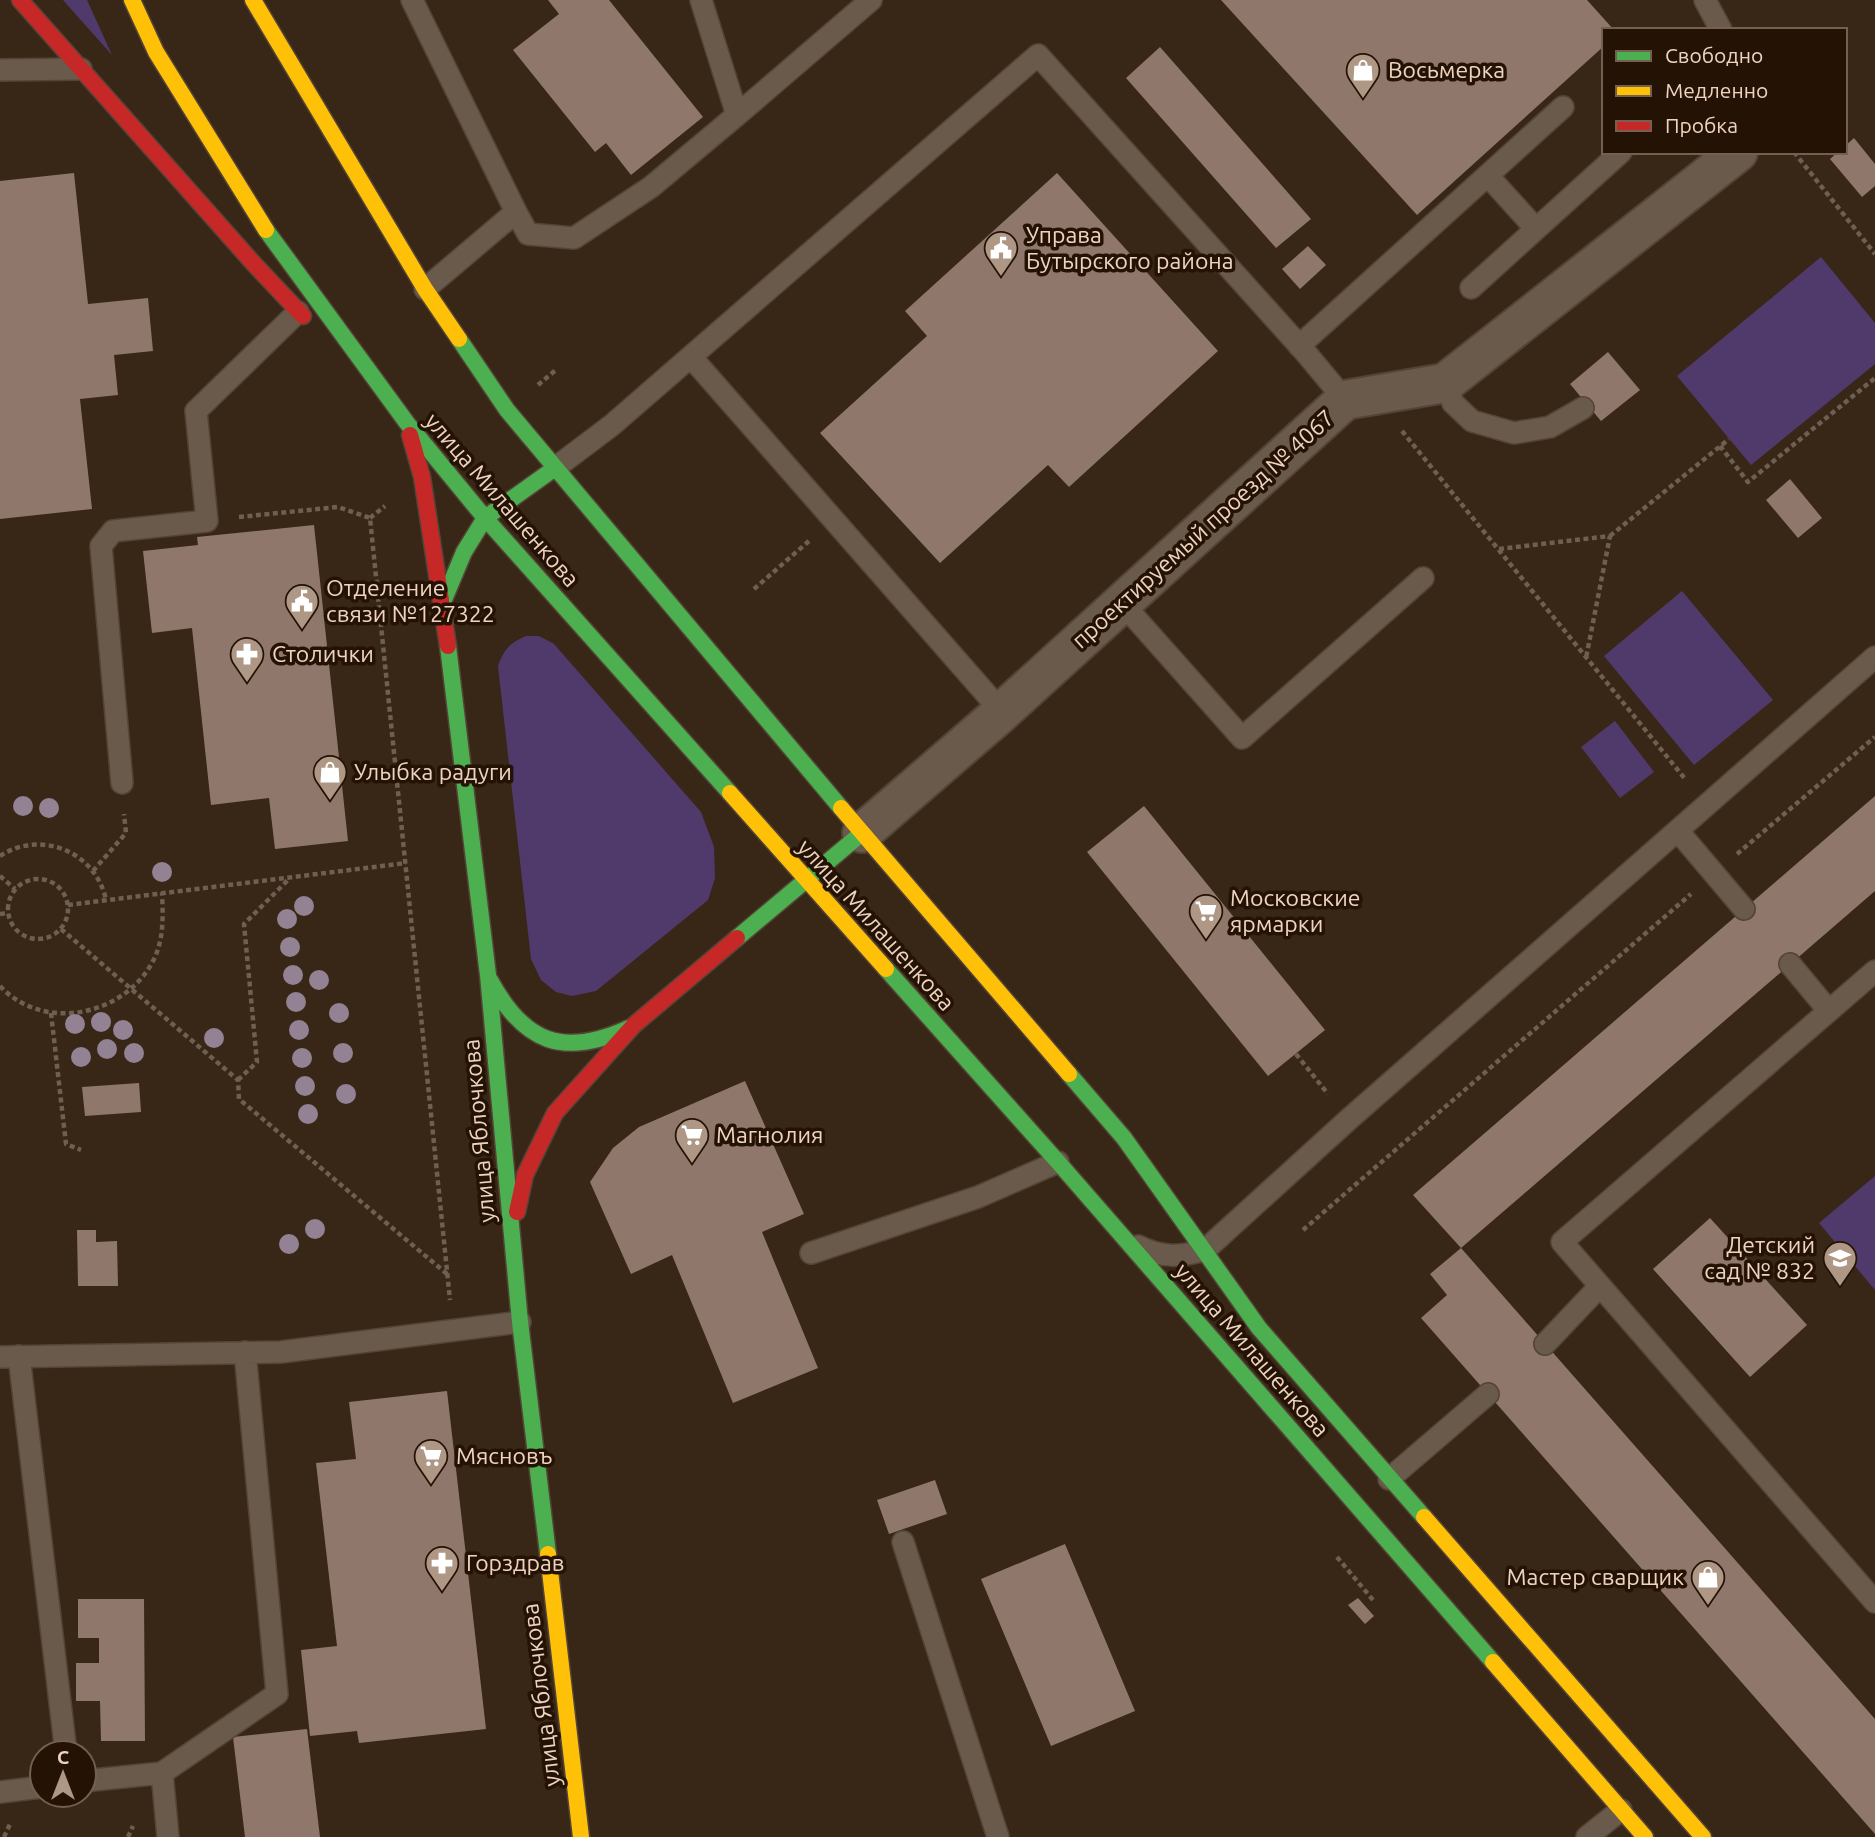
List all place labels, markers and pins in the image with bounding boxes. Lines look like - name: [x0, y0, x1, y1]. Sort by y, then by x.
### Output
- shop icon: Восьмерка: [1344, 51, 1382, 100]
- place label: Восьмерка: [1388, 57, 1505, 82]
- place label: Управа Бутырского района: [1026, 222, 1234, 273]
- public building icon: Управа Бутырского района: [982, 229, 1020, 278]
- place label: Отделение связи №127322: [326, 575, 495, 626]
- public building icon: Отделение связи №127322: [283, 582, 321, 631]
- pharmacy icon: Столички: [228, 635, 266, 684]
- place label: Столички: [272, 641, 374, 666]
- shop icon: Улыбка радуги: [311, 753, 349, 802]
- place label: Улыбка радуги: [354, 759, 512, 784]
- place label: Московские ярмарки: [1230, 885, 1361, 936]
- supermarket icon: Московские ярмарки: [1187, 892, 1225, 941]
- supermarket icon: Магнолия: [673, 1116, 711, 1165]
- place label: Магнолия: [716, 1122, 823, 1147]
- place label: Детский сад № 832: [1704, 1232, 1815, 1283]
- school or university icon: Детский сад № 832: [1821, 1239, 1859, 1288]
- supermarket icon: Мясновъ: [412, 1437, 450, 1486]
- place label: Мясновъ: [456, 1443, 552, 1468]
- pharmacy icon: Горздрав: [423, 1544, 461, 1593]
- place label: Горздрав: [466, 1550, 565, 1575]
- shop icon: Мастер сварщик: [1689, 1558, 1727, 1607]
- place label: Мастер сварщик: [1507, 1564, 1684, 1589]

